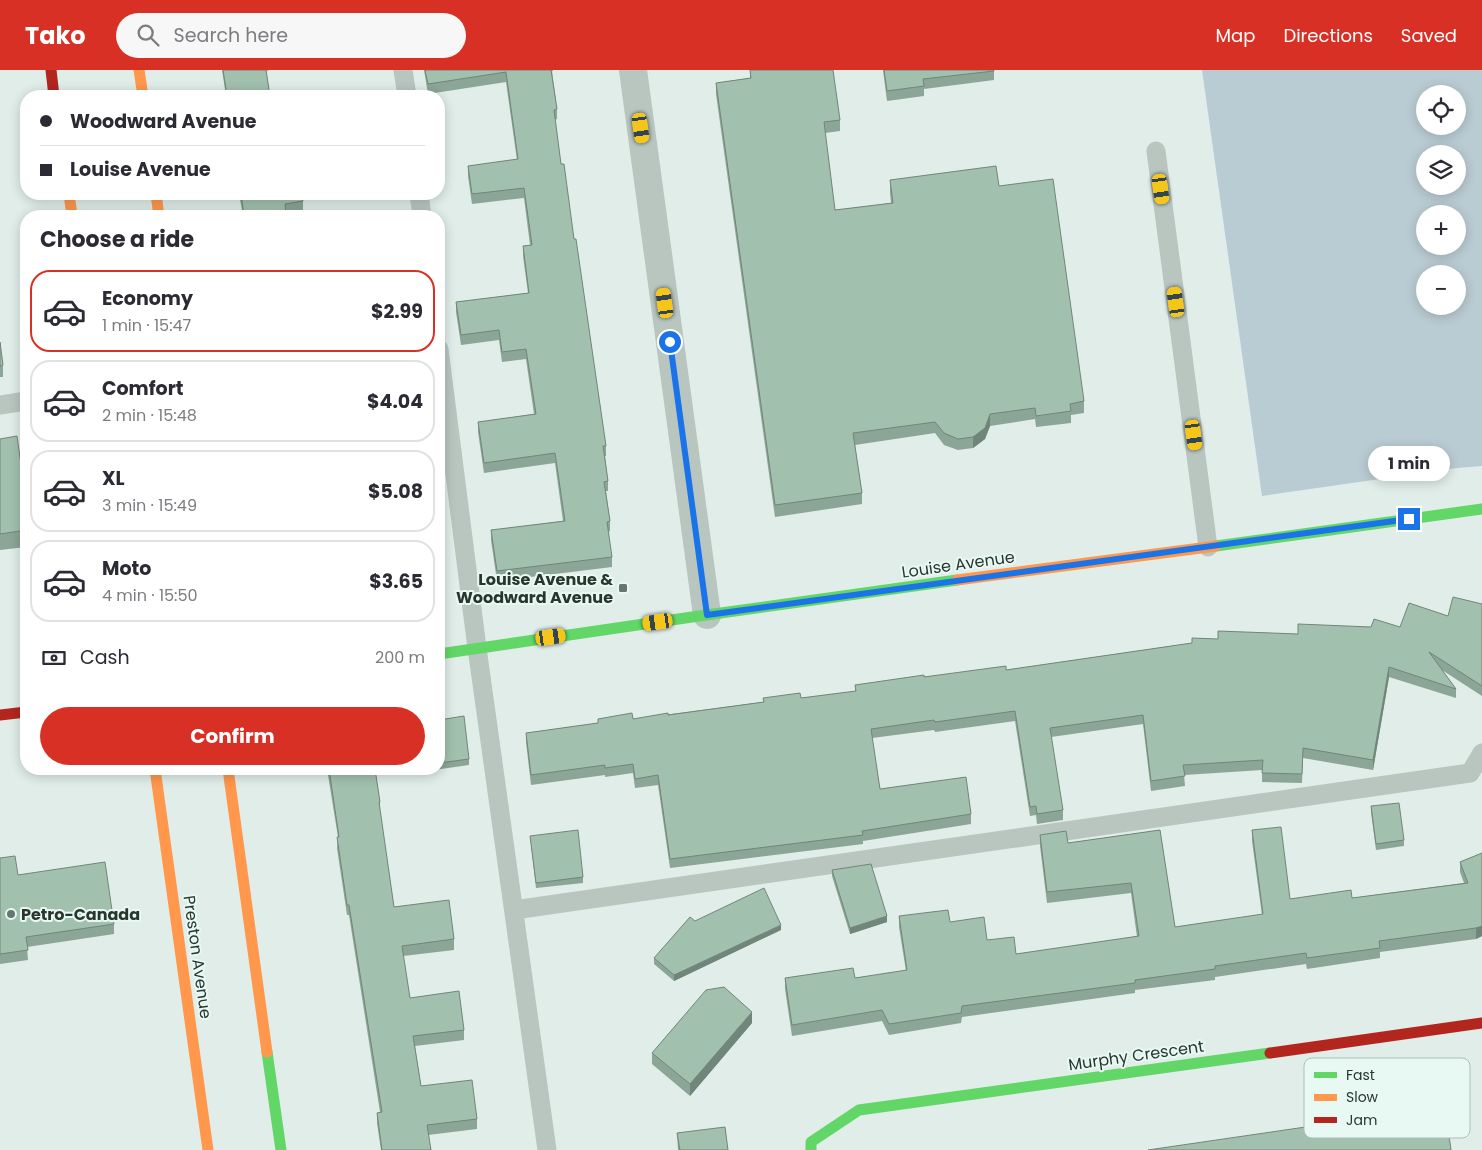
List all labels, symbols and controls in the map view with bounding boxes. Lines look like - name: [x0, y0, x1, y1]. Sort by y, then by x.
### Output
- search box: [116, 13, 466, 58]
- text: Tako: [25, 19, 86, 52]
- icon: search: [134, 21, 162, 49]
- text: Search here: [174, 22, 288, 49]
- text: Map: [1216, 23, 1255, 48]
- text: Directions: [1283, 23, 1373, 48]
- text: Saved: [1401, 23, 1457, 48]
- map controls: [1416, 85, 1466, 315]
- button: locate: [1416, 85, 1466, 135]
- text: Woodward Avenue: [70, 108, 256, 135]
- car: [631, 112, 650, 144]
- button: layers: [1416, 145, 1466, 195]
- text: Louise Avenue: [70, 156, 211, 183]
- car: [1151, 173, 1170, 205]
- button: +: [1416, 205, 1466, 255]
- text: Choose a ride: [40, 224, 194, 255]
- button: −: [1416, 265, 1466, 315]
- text: Economy: [102, 285, 193, 312]
- car: [1166, 286, 1185, 318]
- car: [655, 287, 674, 319]
- icon: car: [42, 289, 87, 334]
- text: $2.99: [371, 298, 423, 325]
- text: 1 min · 15:47: [102, 314, 191, 337]
- route start: [659, 331, 681, 353]
- text: Comfort: [102, 375, 184, 402]
- icon: car: [42, 379, 87, 424]
- text: $4.04: [367, 388, 423, 415]
- text: 2 min · 15:48: [102, 404, 197, 427]
- car: [1184, 419, 1203, 451]
- callout: 1 min: [1368, 446, 1450, 482]
- text: 1 min: [1388, 452, 1430, 475]
- text: XL: [102, 465, 125, 492]
- icon: car: [42, 469, 87, 514]
- text: $5.08: [368, 478, 423, 505]
- text: 3 min · 15:49: [102, 494, 197, 517]
- route end: [1398, 508, 1420, 530]
- street label: Louise Avenue: [900, 545, 1016, 584]
- text: Moto: [102, 555, 151, 582]
- icon: car: [42, 559, 87, 604]
- text: $3.65: [369, 568, 423, 595]
- place label: Louise Avenue & Woodward Avenue: [456, 568, 613, 609]
- marker: Louise Avenue & Woodward Avenue: [617, 582, 629, 594]
- text: 4 min · 15:50: [102, 584, 198, 607]
- car: [642, 612, 673, 632]
- car: [535, 627, 566, 647]
- icon: cash: [40, 644, 68, 672]
- text: Cash: [80, 644, 130, 671]
- text: 200 m: [375, 646, 425, 669]
- button: Confirm: [40, 707, 425, 765]
- street label: Preston Avenue: [177, 894, 218, 1020]
- place label: Petro-Canada: [21, 903, 140, 926]
- marker: Petro-Canada: [5, 908, 17, 920]
- street label: Murphy Crescent: [1067, 1035, 1205, 1076]
- legend: [1304, 1058, 1470, 1138]
- text: Fast: [1346, 1065, 1375, 1085]
- text: Slow: [1346, 1087, 1379, 1107]
- text: Jam: [1346, 1110, 1377, 1130]

